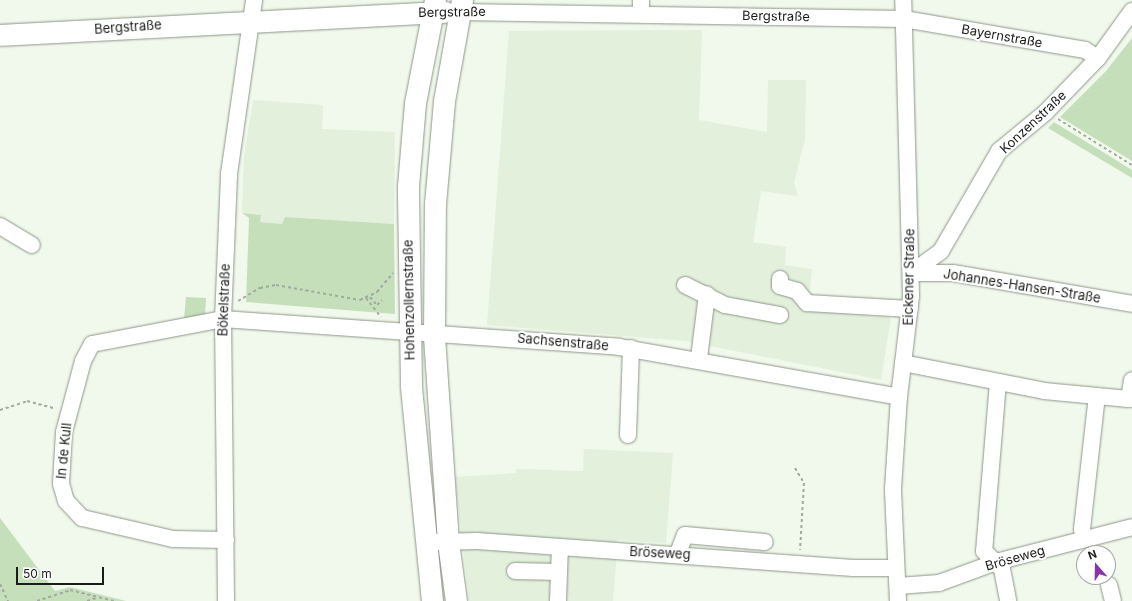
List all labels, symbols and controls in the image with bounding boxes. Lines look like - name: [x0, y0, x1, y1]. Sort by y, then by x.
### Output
- street label: Bergstraße: [418, 4, 486, 20]
- street label: Bergstraße: [742, 8, 810, 24]
- street label: Bergstraße: [94, 17, 162, 37]
- street label: Bayernstraße: [960, 21, 1044, 51]
- street label: Konzenstraße: [997, 87, 1069, 157]
- street label: Eickener Straße: [900, 228, 918, 326]
- street label: Hohenzollernstraße: [400, 240, 418, 360]
- street label: Bökelstraße: [215, 263, 233, 337]
- street label: Johannes-Hansen-Straße: [942, 266, 1102, 306]
- street label: Sachsenstraße: [517, 330, 609, 354]
- street label: In de Kull: [53, 422, 75, 480]
- street label: Bröseweg: [983, 542, 1047, 574]
- street label: Bröseweg: [629, 544, 691, 562]
- north arrow: [1076, 545, 1116, 585]
- text: N: [1086, 547, 1099, 563]
- scale bar: [18, 559, 106, 585]
- text: 50 m: [23, 566, 52, 581]

